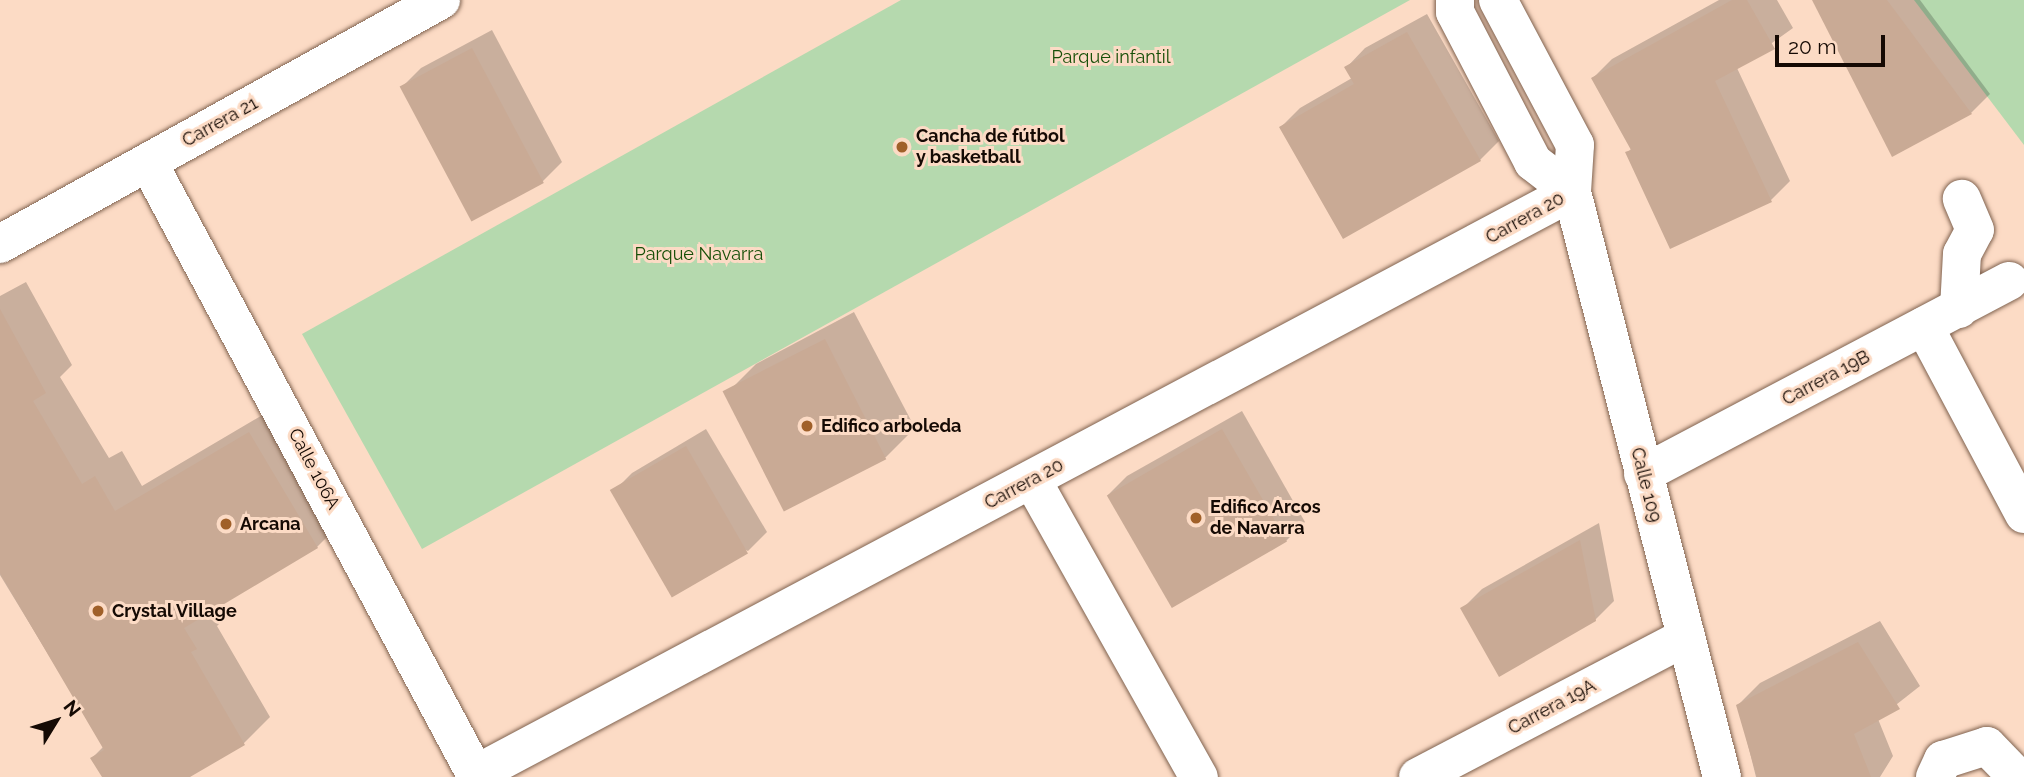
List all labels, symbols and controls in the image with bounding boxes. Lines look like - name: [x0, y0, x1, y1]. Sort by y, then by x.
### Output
- scale bar: [1779, 21, 1889, 65]
- text: 20 m: [1788, 34, 1836, 59]
- park label: Parque infantil: [1051, 46, 1171, 68]
- street label: Carrera 21: [179, 92, 261, 152]
- place label: Cancha de fútbol y basketball: [916, 126, 1065, 168]
- marker: Cancha de fútbol y basketball: [894, 139, 910, 155]
- street label: Carrera 20: [1482, 188, 1568, 248]
- park label: Parque Navarra: [635, 243, 763, 265]
- street label: Carrera 19B: [1779, 346, 1873, 410]
- place label: Edifico arboleda: [821, 415, 961, 437]
- marker: Edifico arboleda: [799, 418, 815, 434]
- street label: Calle 106A: [284, 425, 344, 513]
- street label: Calle 109: [1626, 445, 1666, 525]
- street label: Carrera 20: [981, 454, 1067, 514]
- place label: Edifico Arcos de Navarra: [1210, 497, 1321, 540]
- marker: Edifico Arcos de Navarra: [1188, 510, 1204, 526]
- place label: Arcana: [240, 513, 301, 535]
- marker: Arcana: [218, 516, 234, 532]
- place label: Crystal Village: [112, 600, 238, 622]
- marker: Crystal Village: [90, 603, 106, 619]
- street label: Carrera 19A: [1504, 675, 1600, 739]
- north arrow: [21, 686, 91, 756]
- text: N: [59, 696, 86, 721]

